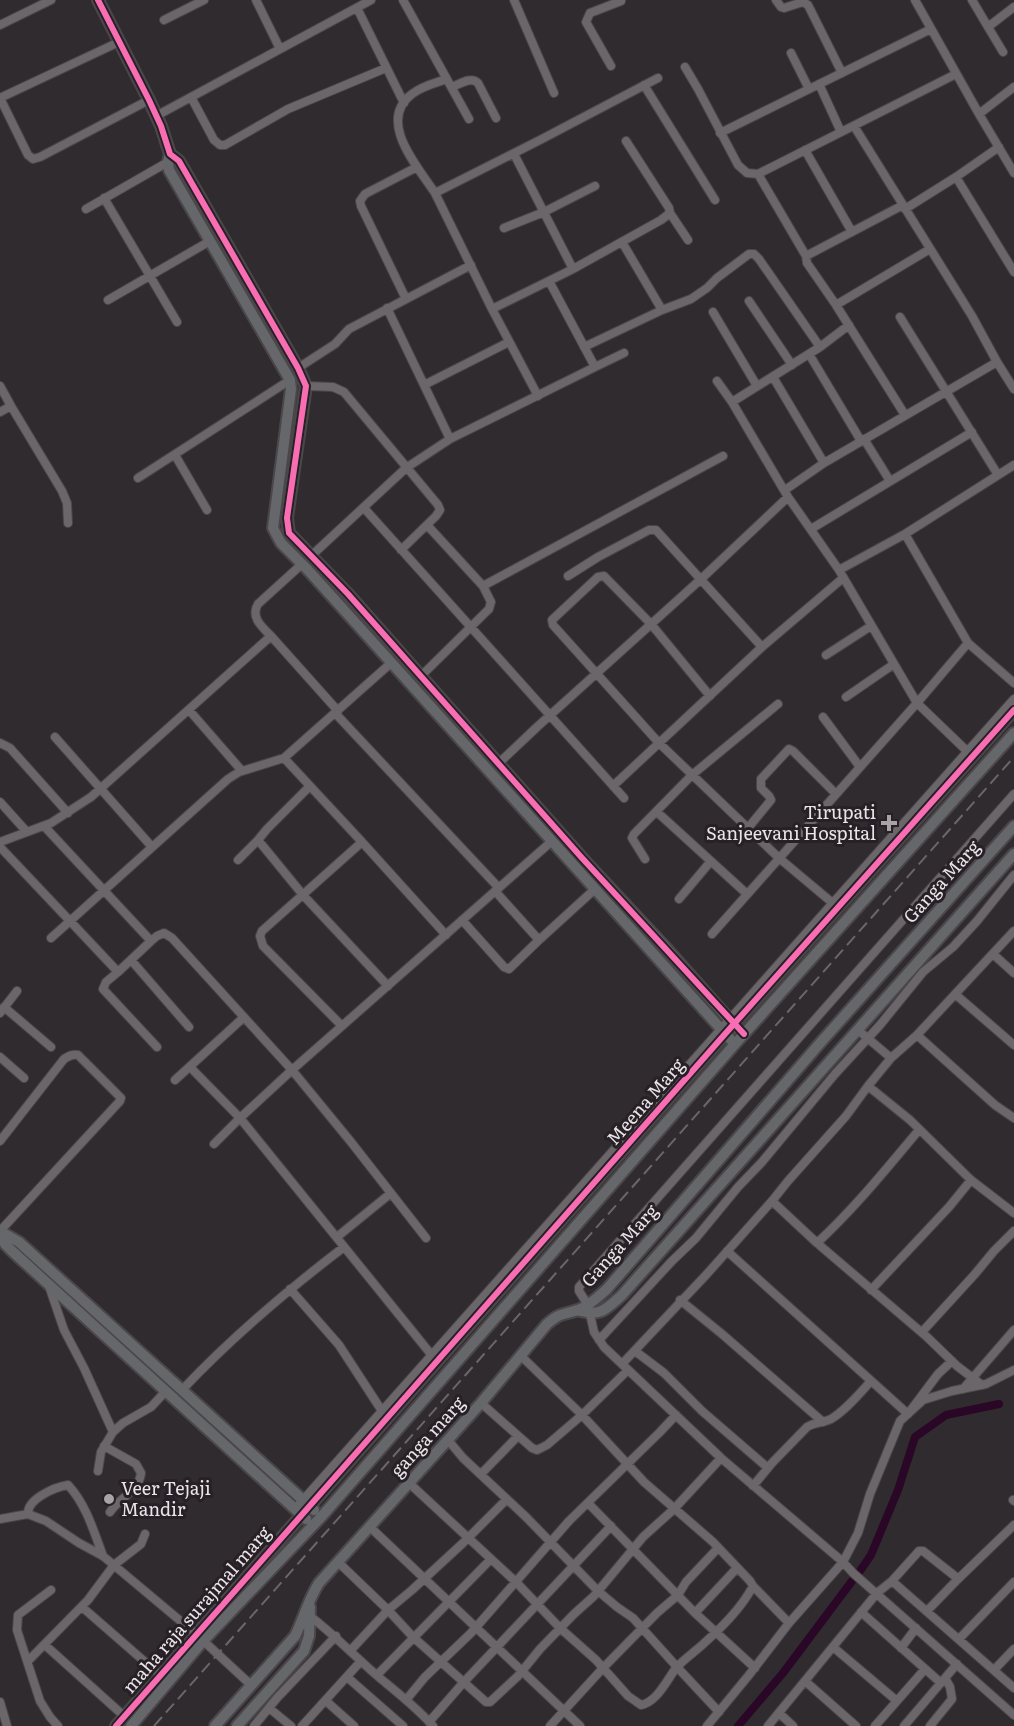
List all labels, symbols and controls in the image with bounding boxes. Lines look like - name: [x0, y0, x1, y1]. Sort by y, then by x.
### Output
- place label: Tirupati Sanjeevani Hospital: [706, 798, 876, 846]
- marker: Tirupati Sanjeevani Hospital: [880, 814, 898, 832]
- street label: Ganga Marg: [896, 833, 986, 929]
- street label: Meena Marg: [600, 1051, 691, 1150]
- street label: Ganga Marg: [574, 1197, 664, 1293]
- street label: ganga marg: [383, 1389, 471, 1482]
- place label: Veer Tejaji Mandir: [121, 1474, 211, 1522]
- marker: Veer Tejaji Mandir: [102, 1492, 116, 1506]
- street label: maha raja surajmal marg: [115, 1519, 277, 1699]

